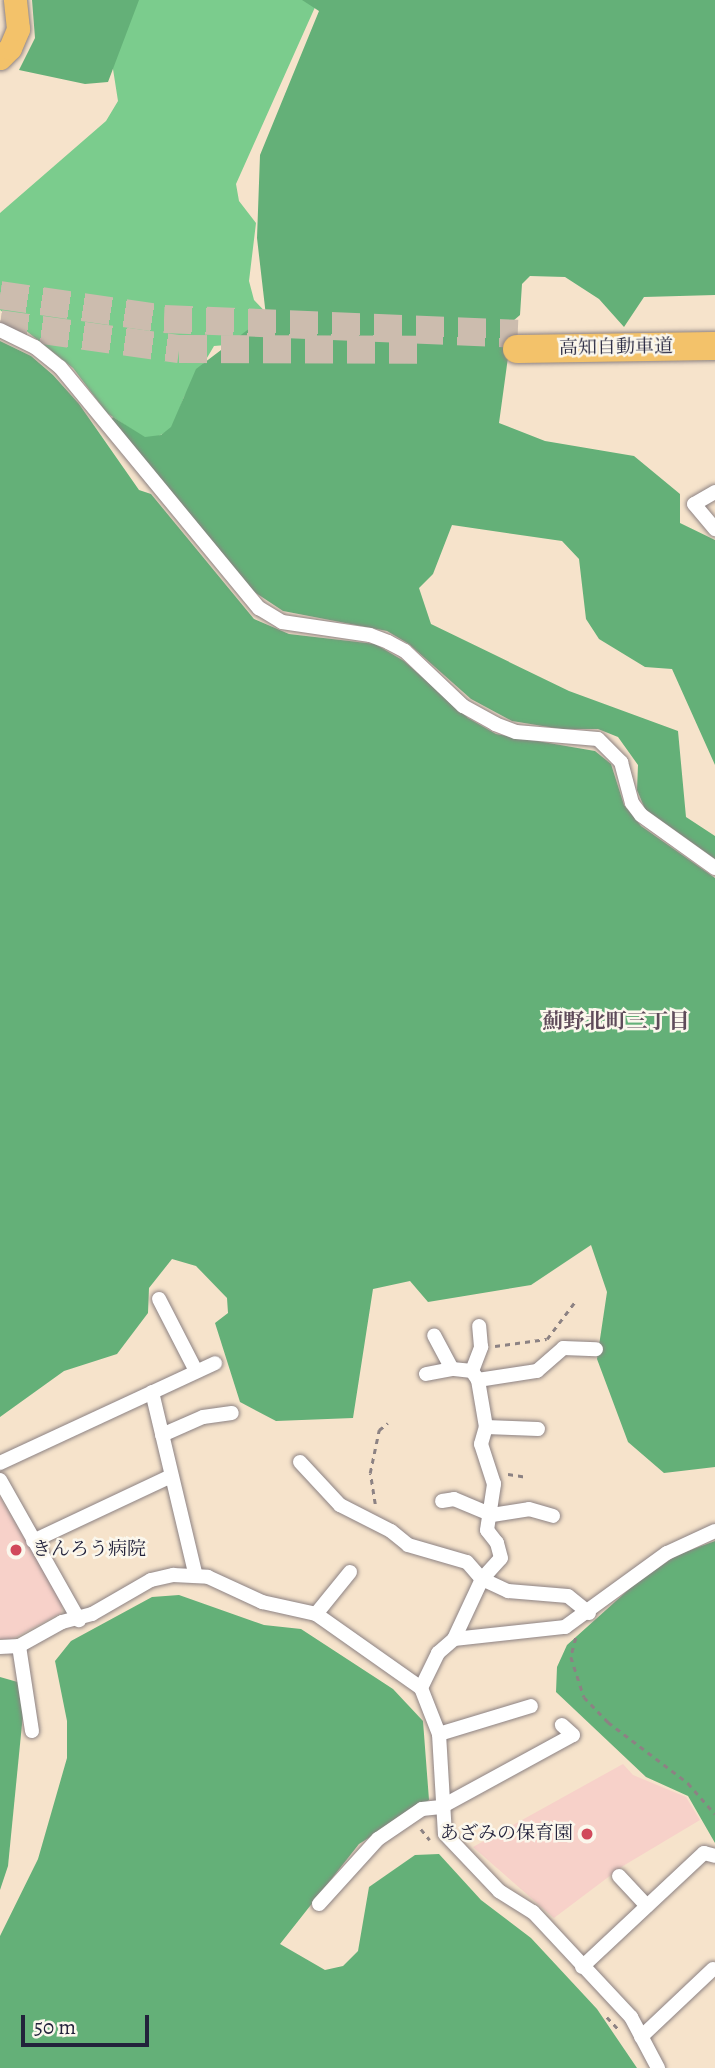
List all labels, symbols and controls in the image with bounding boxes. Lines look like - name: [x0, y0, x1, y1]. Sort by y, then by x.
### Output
- street label: 高知自動車道: [559, 336, 673, 360]
- district label: 薊野北町三丁目: [543, 1008, 689, 1034]
- place label: きんろう病院: [32, 1539, 146, 1561]
- marker: きんろう病院: [6, 1540, 26, 1560]
- place label: あざみの保育園: [440, 1823, 573, 1845]
- marker: あざみの保育園: [579, 1826, 595, 1842]
- scale bar: [24, 2002, 152, 2046]
- text: 50 m: [34, 2013, 76, 2041]

